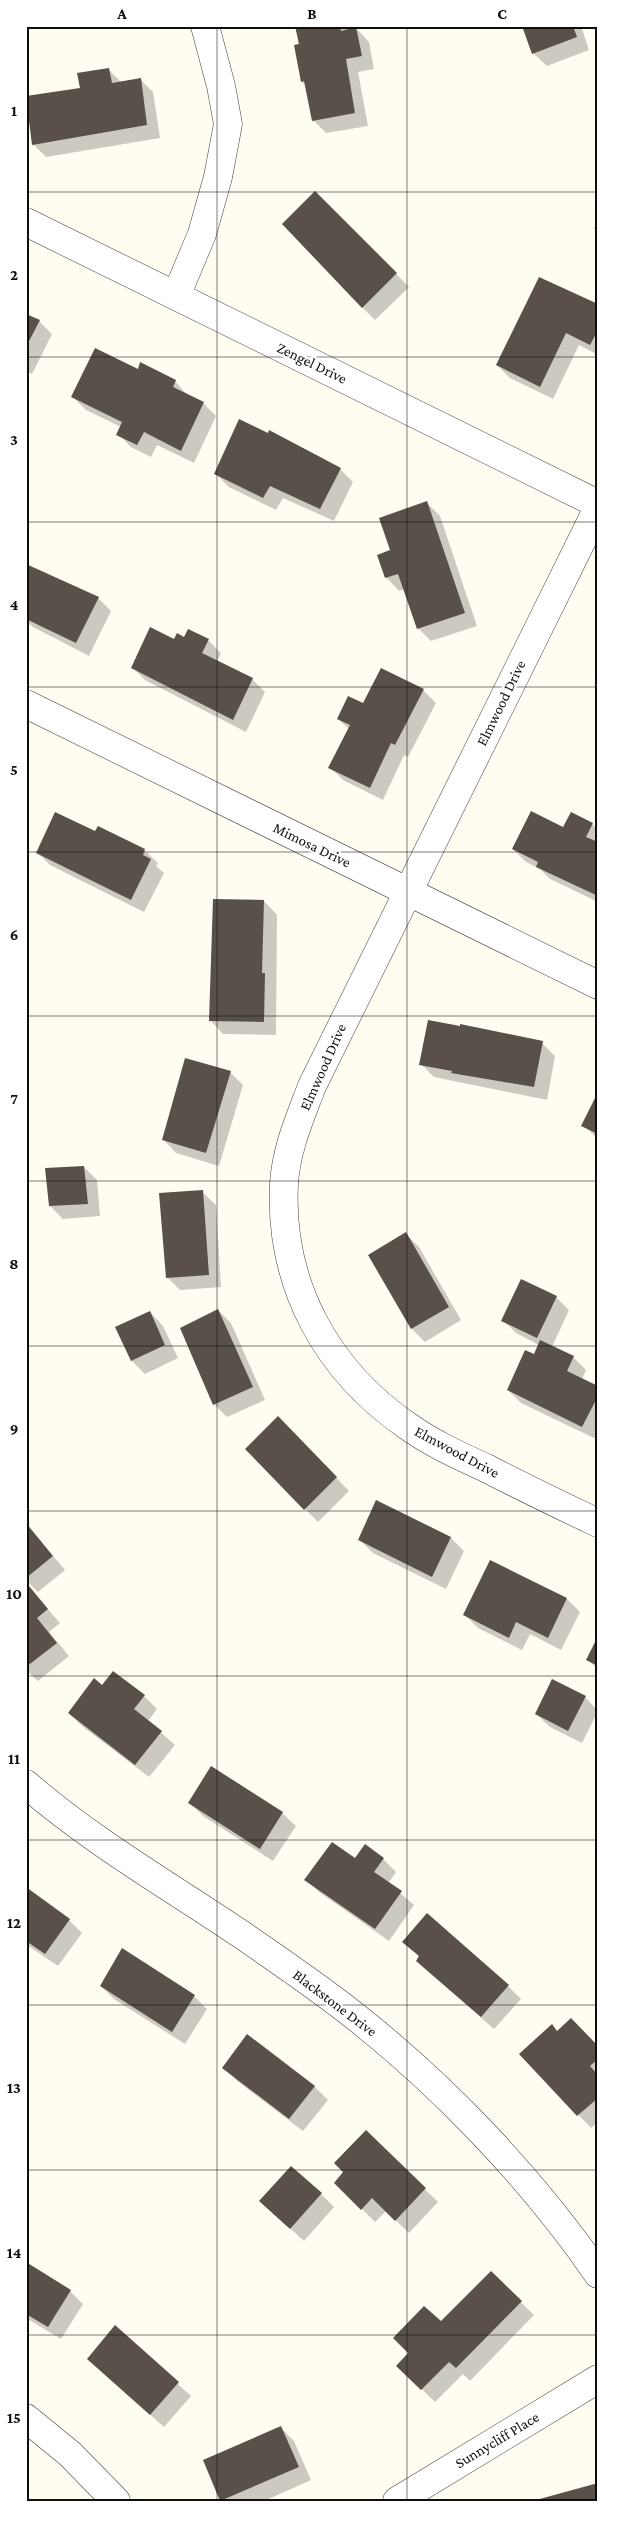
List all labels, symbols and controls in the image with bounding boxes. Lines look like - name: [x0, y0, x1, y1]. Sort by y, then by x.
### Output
- text: A: [116, 5, 127, 22]
- text: B: [307, 5, 317, 22]
- text: C: [497, 5, 507, 22]
- text: 1: [11, 102, 17, 119]
- text: 2: [10, 266, 18, 283]
- street label: Zengel Drive: [274, 339, 350, 388]
- text: 3: [10, 431, 18, 448]
- text: 4: [10, 596, 19, 613]
- street label: Elmwood Drive: [473, 657, 529, 748]
- text: 5: [10, 761, 18, 778]
- street label: Mimosa Drive: [271, 819, 354, 871]
- text: 6: [10, 926, 18, 943]
- street label: Elmwood Drive: [297, 1021, 349, 1113]
- text: 7: [10, 1090, 18, 1107]
- text: 8: [9, 1255, 19, 1272]
- text: 9: [10, 1420, 18, 1437]
- street label: Elmwood Drive: [412, 1423, 502, 1481]
- text: 10: [6, 1585, 22, 1602]
- text: 11: [8, 1750, 20, 1767]
- text: 12: [7, 1914, 21, 1931]
- street label: Blackstone Drive: [290, 1966, 380, 2040]
- text: 13: [7, 2079, 21, 2096]
- text: 14: [7, 2244, 22, 2261]
- text: 15: [7, 2409, 21, 2426]
- street label: Sunnycliff Place: [452, 2409, 543, 2472]

